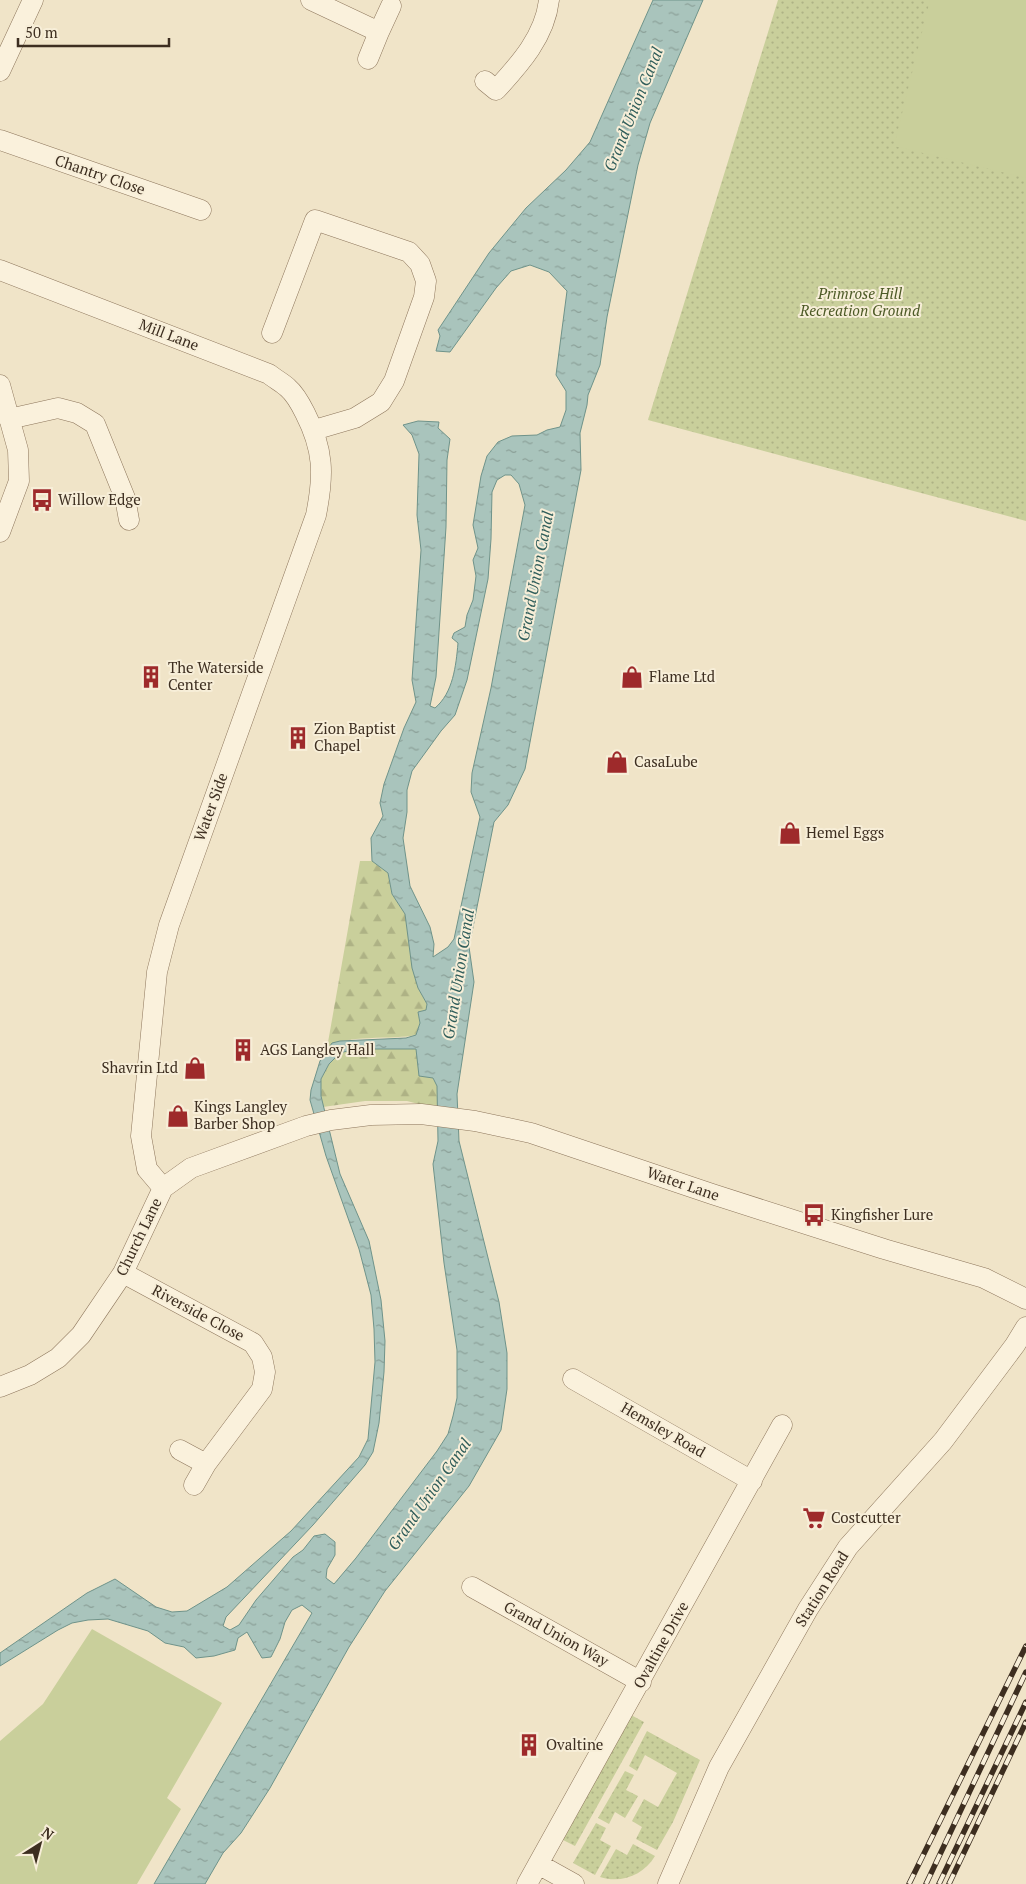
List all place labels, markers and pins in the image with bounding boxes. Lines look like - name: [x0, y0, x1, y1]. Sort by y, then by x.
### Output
- bus stop icon: Willow Edge: [29, 487, 55, 513]
- place label: Willow Edge: [58, 489, 141, 509]
- place label: The Waterside Center: [168, 657, 264, 694]
- building icon: The Waterside Center: [138, 664, 164, 690]
- shop icon: Flame Ltd: [619, 664, 645, 690]
- place label: Flame Ltd: [649, 666, 715, 686]
- place label: Zion Baptist Chapel: [314, 718, 396, 755]
- building icon: Zion Baptist Chapel: [285, 725, 311, 751]
- shop icon: CasaLube: [604, 749, 630, 775]
- place label: CasaLube: [634, 751, 698, 771]
- shop icon: Hemel Eggs: [777, 820, 803, 846]
- place label: Hemel Eggs: [806, 822, 884, 842]
- building icon: AGS Langley Hall: [230, 1037, 256, 1063]
- place label: AGS Langley Hall: [260, 1039, 375, 1059]
- shop icon: Shavrin Ltd: [182, 1055, 208, 1081]
- place label: Shavrin Ltd: [101, 1057, 178, 1077]
- place label: Kings Langley Barber Shop: [194, 1096, 288, 1133]
- shop icon: Kings Langley Barber Shop: [165, 1103, 191, 1129]
- bus stop icon: Kingfisher Lure: [801, 1202, 827, 1228]
- place label: Kingfisher Lure: [831, 1204, 933, 1224]
- supermarket icon: Costcutter: [801, 1505, 827, 1531]
- place label: Costcutter: [831, 1507, 901, 1527]
- building icon: Ovaltine: [516, 1732, 542, 1758]
- place label: Ovaltine: [546, 1734, 603, 1754]

